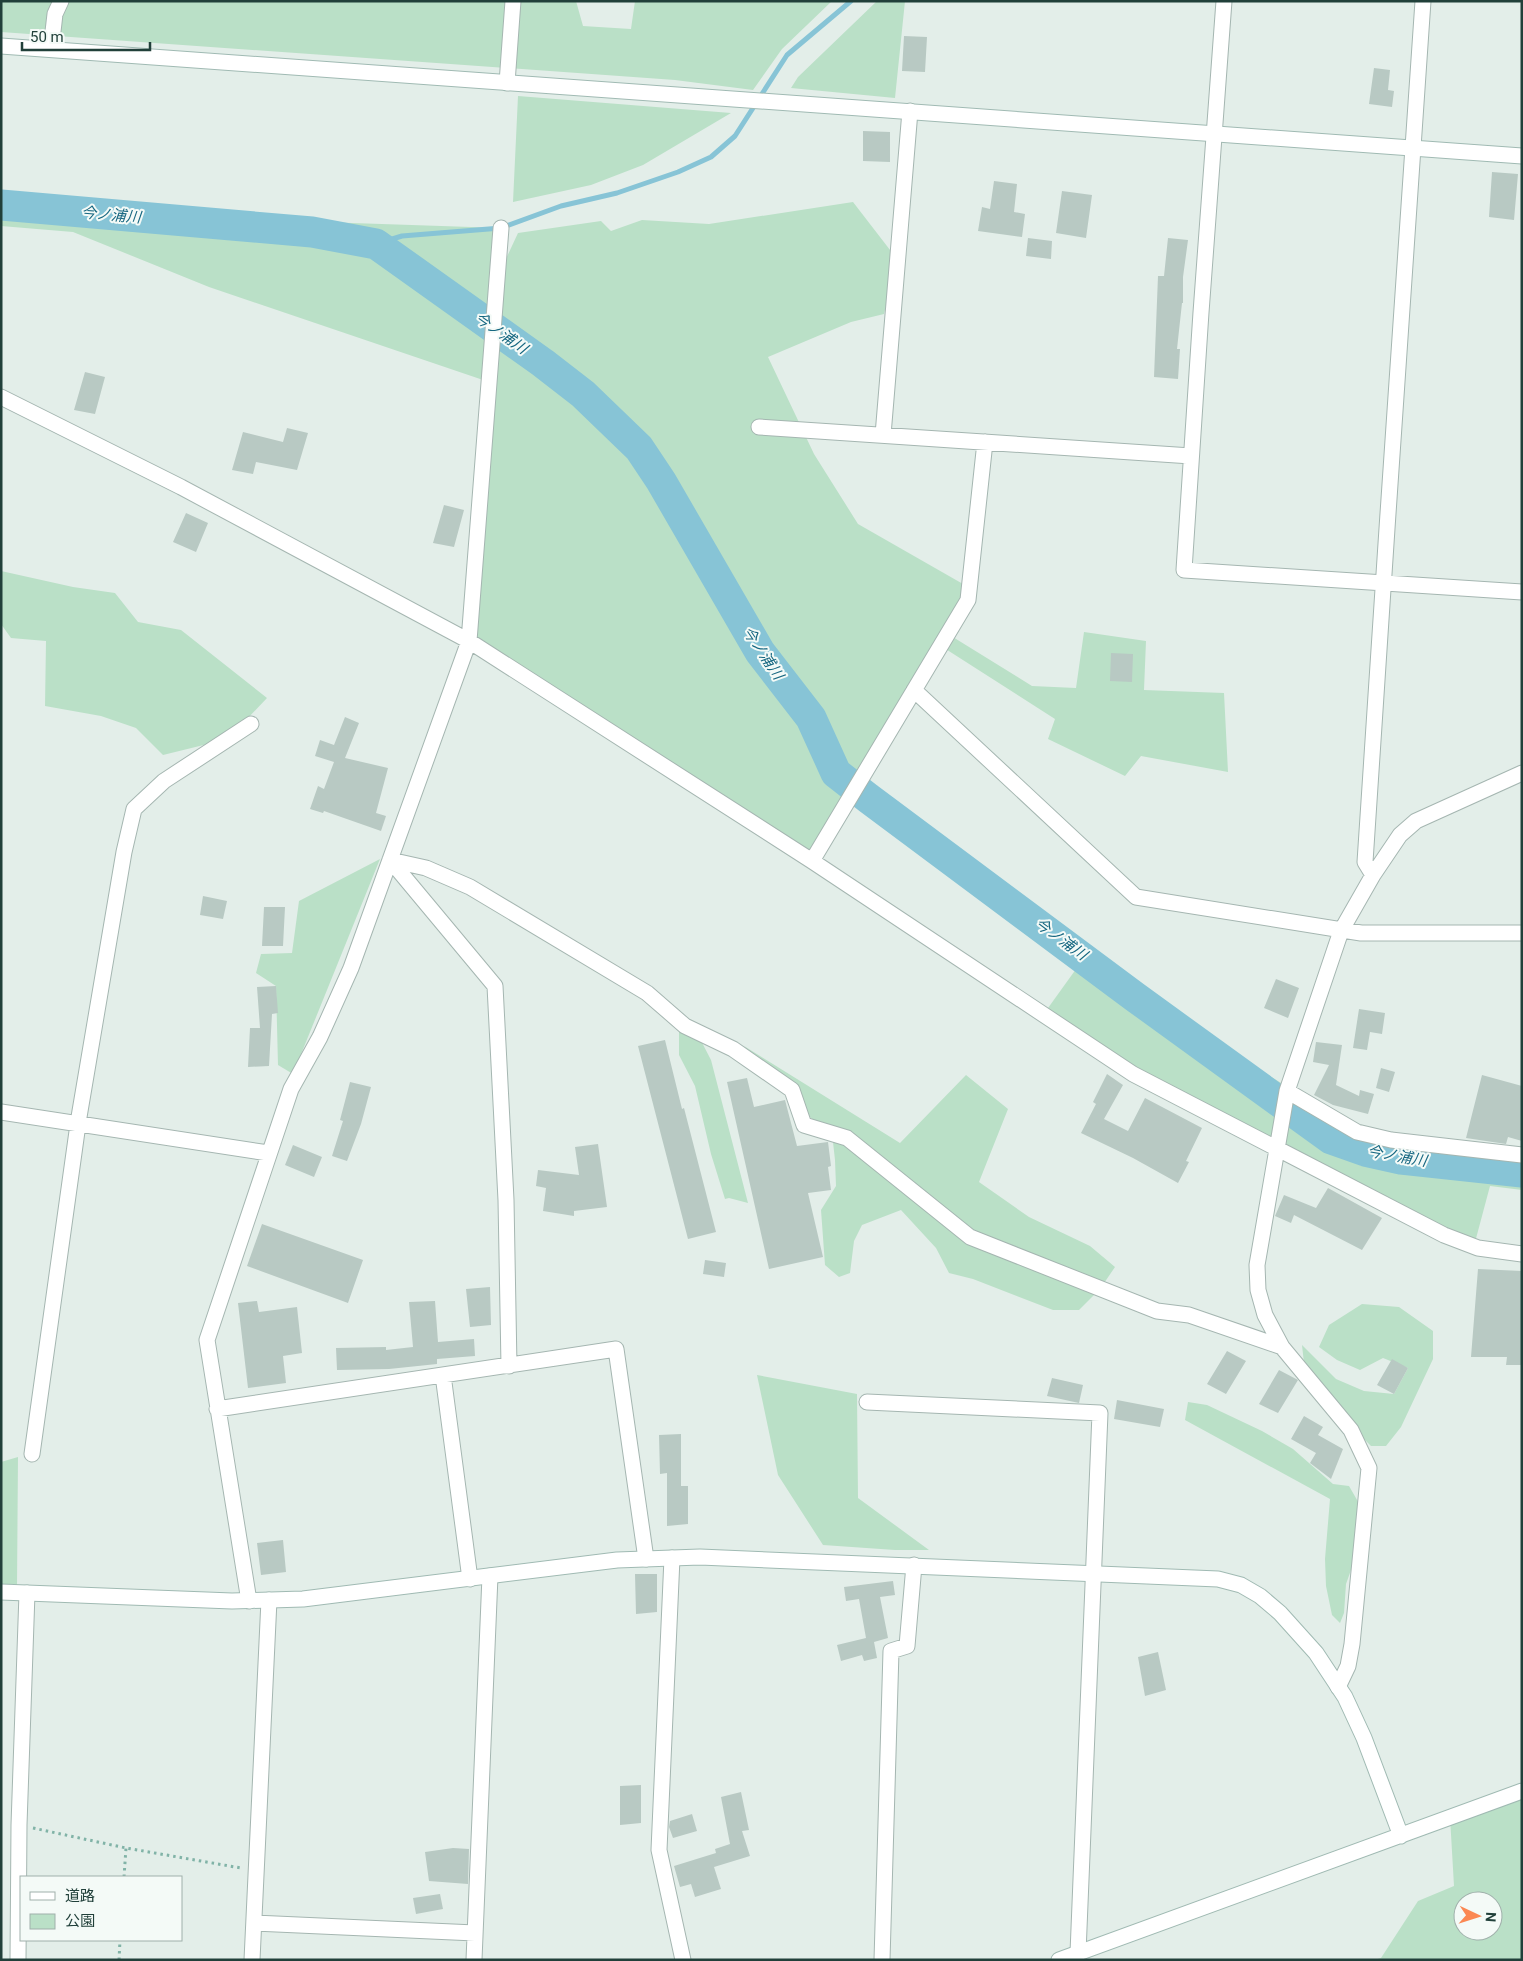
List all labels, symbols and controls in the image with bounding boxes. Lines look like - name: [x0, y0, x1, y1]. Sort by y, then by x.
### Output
- scale bar: [22, 20, 150, 52]
- text: 50 m: [30, 28, 64, 46]
- water label: 今ノ浦川: [80, 203, 144, 227]
- water label: 今ノ浦川: [471, 308, 532, 359]
- water label: 今ノ浦川: [739, 623, 788, 685]
- water label: 今ノ浦川: [1031, 914, 1092, 965]
- water label: 今ノ浦川: [1366, 1142, 1430, 1170]
- legend: [20, 1876, 182, 1941]
- text: 道路: [65, 1887, 95, 1905]
- north arrow: [1453, 1891, 1503, 1941]
- text: N: [1483, 1911, 1499, 1922]
- text: 公園: [65, 1912, 95, 1930]

